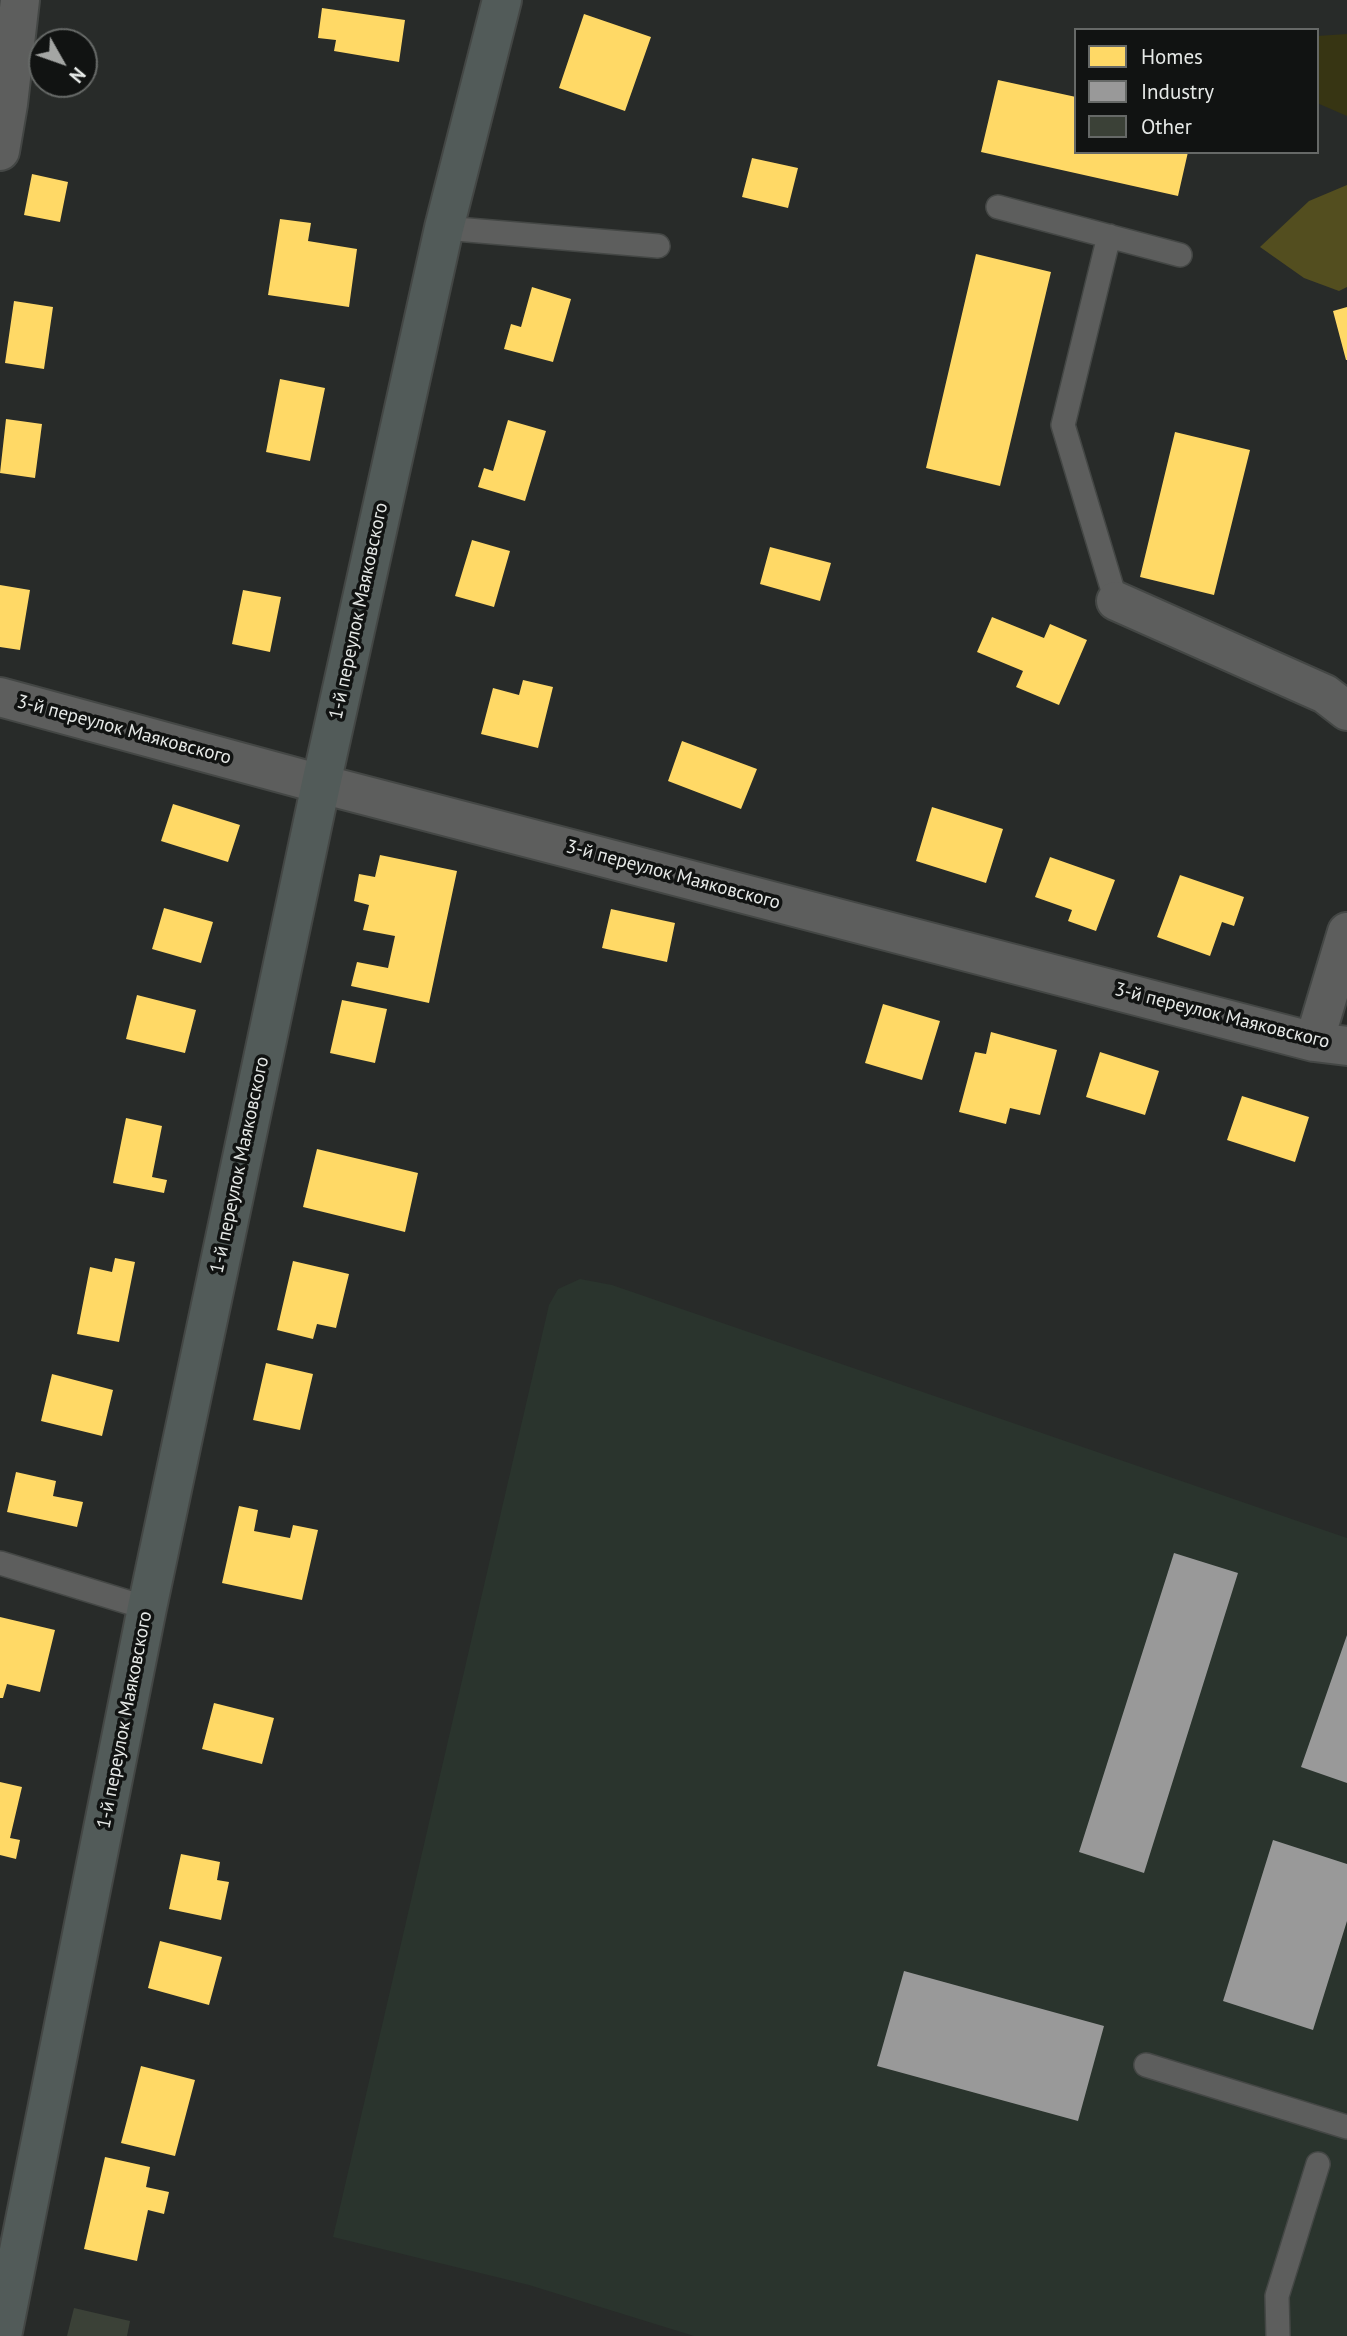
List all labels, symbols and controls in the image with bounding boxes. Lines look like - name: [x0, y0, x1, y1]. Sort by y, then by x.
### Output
- north arrow: [28, 28, 98, 98]
- legend: [1074, 28, 1319, 154]
- text: Homes: [1141, 43, 1203, 70]
- text: N: [64, 63, 91, 88]
- text: Industry: [1141, 78, 1214, 105]
- text: Other: [1141, 113, 1192, 140]
- street label: 1-й переулок Маяковского: [325, 501, 393, 721]
- street label: 3-й переулок Маяковского: [14, 690, 234, 770]
- street label: 3-й переулок Маяковского: [563, 835, 783, 915]
- street label: 3-й переулок Маяковского: [1112, 978, 1332, 1054]
- street label: 1-й переулок Маяковского: [206, 1055, 274, 1275]
- street label: 1-й переулок Маяковского: [93, 1609, 157, 1831]

